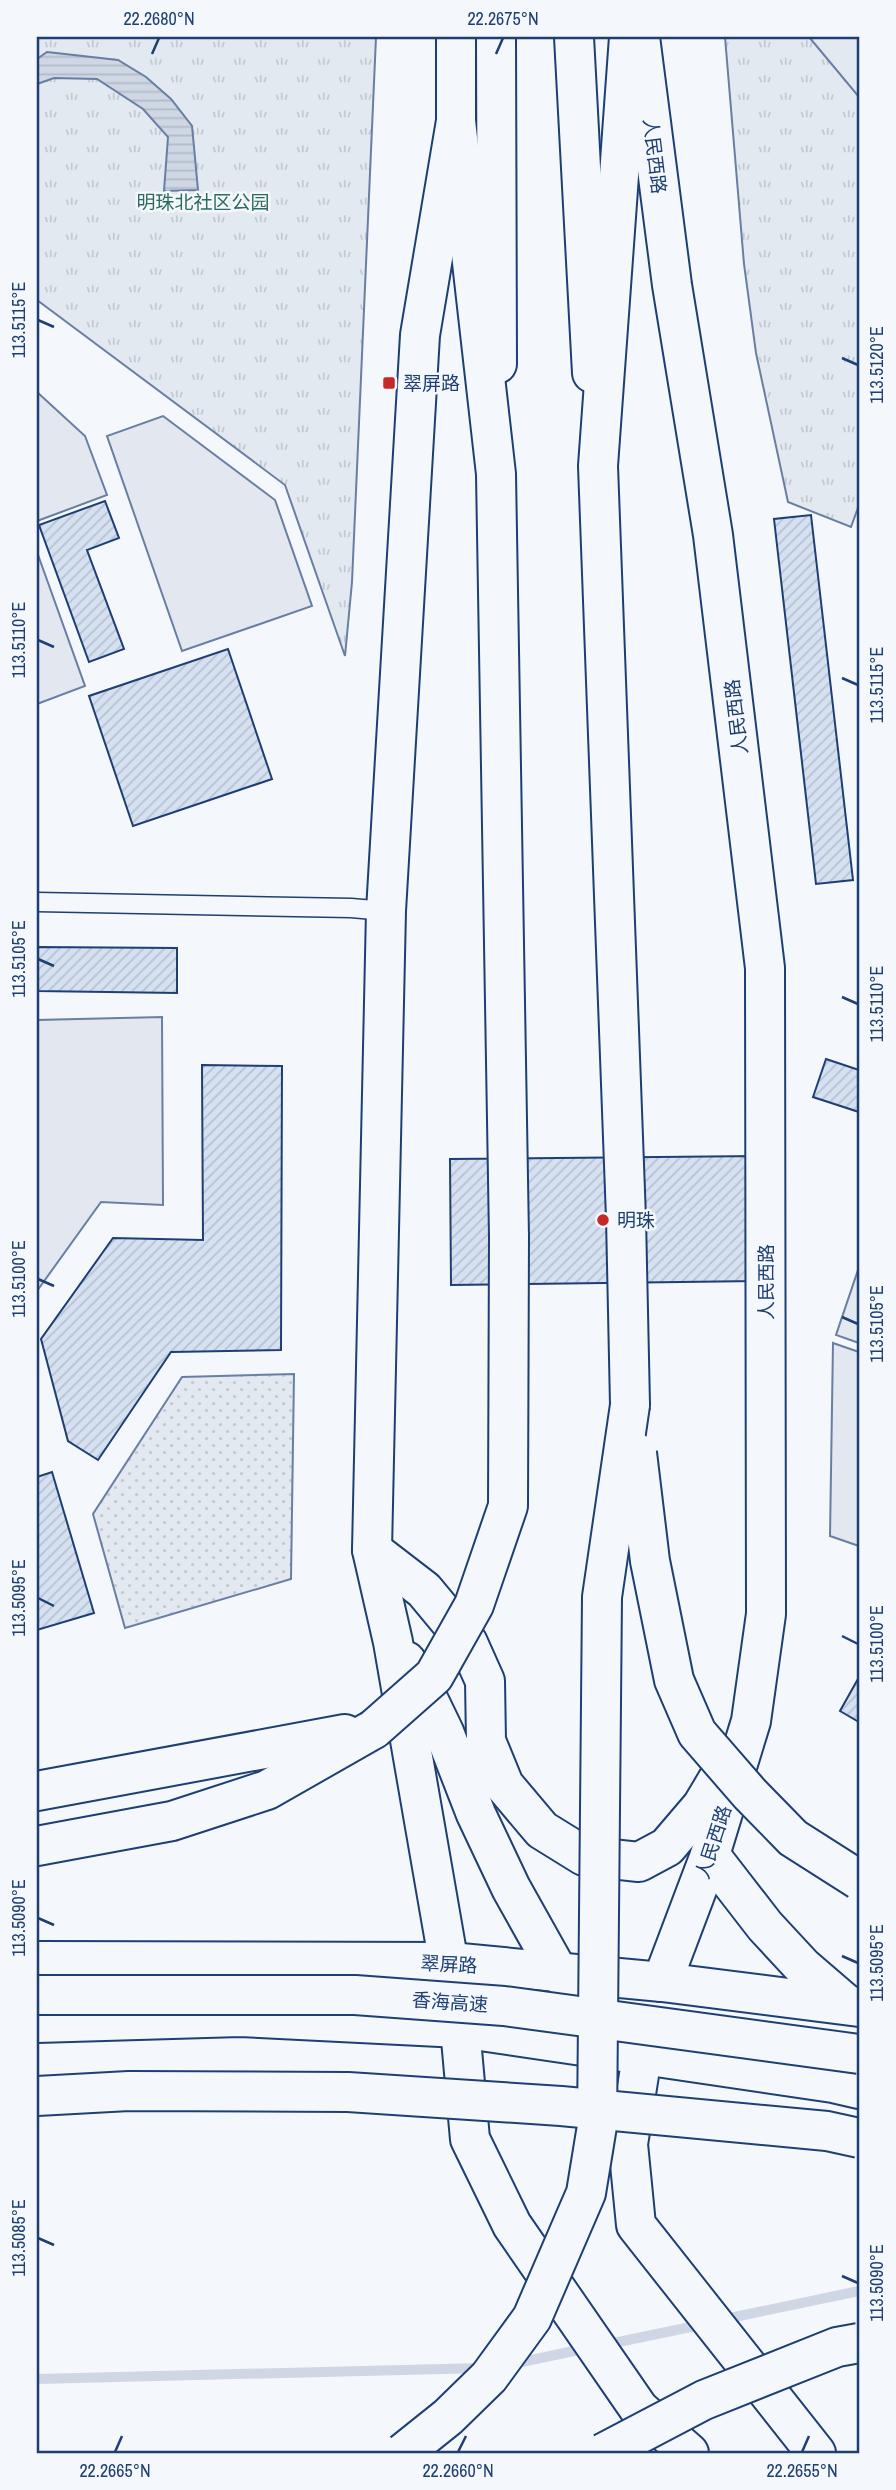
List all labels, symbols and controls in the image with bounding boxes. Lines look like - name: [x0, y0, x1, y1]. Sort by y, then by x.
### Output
- text: 22.2680°N: [123, 6, 195, 31]
- text: 22.2675°N: [467, 6, 539, 31]
- street label: 人民西路: [637, 117, 673, 195]
- park label: 明珠北社区公园: [136, 189, 270, 215]
- text: 113.5115°E: [6, 282, 31, 358]
- text: 113.5120°E: [864, 326, 889, 404]
- place label: 翠屏路: [403, 370, 460, 396]
- marker: 翠屏路: [381, 375, 397, 391]
- text: 113.5110°E: [6, 602, 31, 678]
- text: 113.5115°E: [864, 647, 889, 723]
- street label: 人民西路: [718, 678, 754, 756]
- text: 113.5105°E: [6, 920, 31, 998]
- text: 113.5110°E: [864, 966, 889, 1042]
- place label: 明珠: [617, 1207, 655, 1233]
- marker: 明珠: [595, 1212, 611, 1228]
- text: 113.5100°E: [6, 1240, 31, 1318]
- street label: 人民西路: [753, 1244, 779, 1320]
- text: 113.5105°E: [864, 1285, 889, 1363]
- text: 113.5095°E: [6, 1559, 31, 1637]
- text: 113.5100°E: [864, 1605, 889, 1683]
- street label: 人民西路: [689, 1802, 737, 1882]
- text: 113.5090°E: [6, 1879, 31, 1957]
- text: 113.5095°E: [864, 1924, 889, 2002]
- street label: 翠屏路: [420, 1950, 478, 1978]
- street label: 香海高速: [411, 1986, 489, 2018]
- text: 113.5085°E: [6, 2199, 31, 2277]
- text: 113.5090°E: [864, 2244, 889, 2322]
- text: 22.2665°N: [79, 2458, 151, 2483]
- text: 22.2660°N: [422, 2458, 494, 2483]
- text: 22.2655°N: [766, 2458, 838, 2483]

